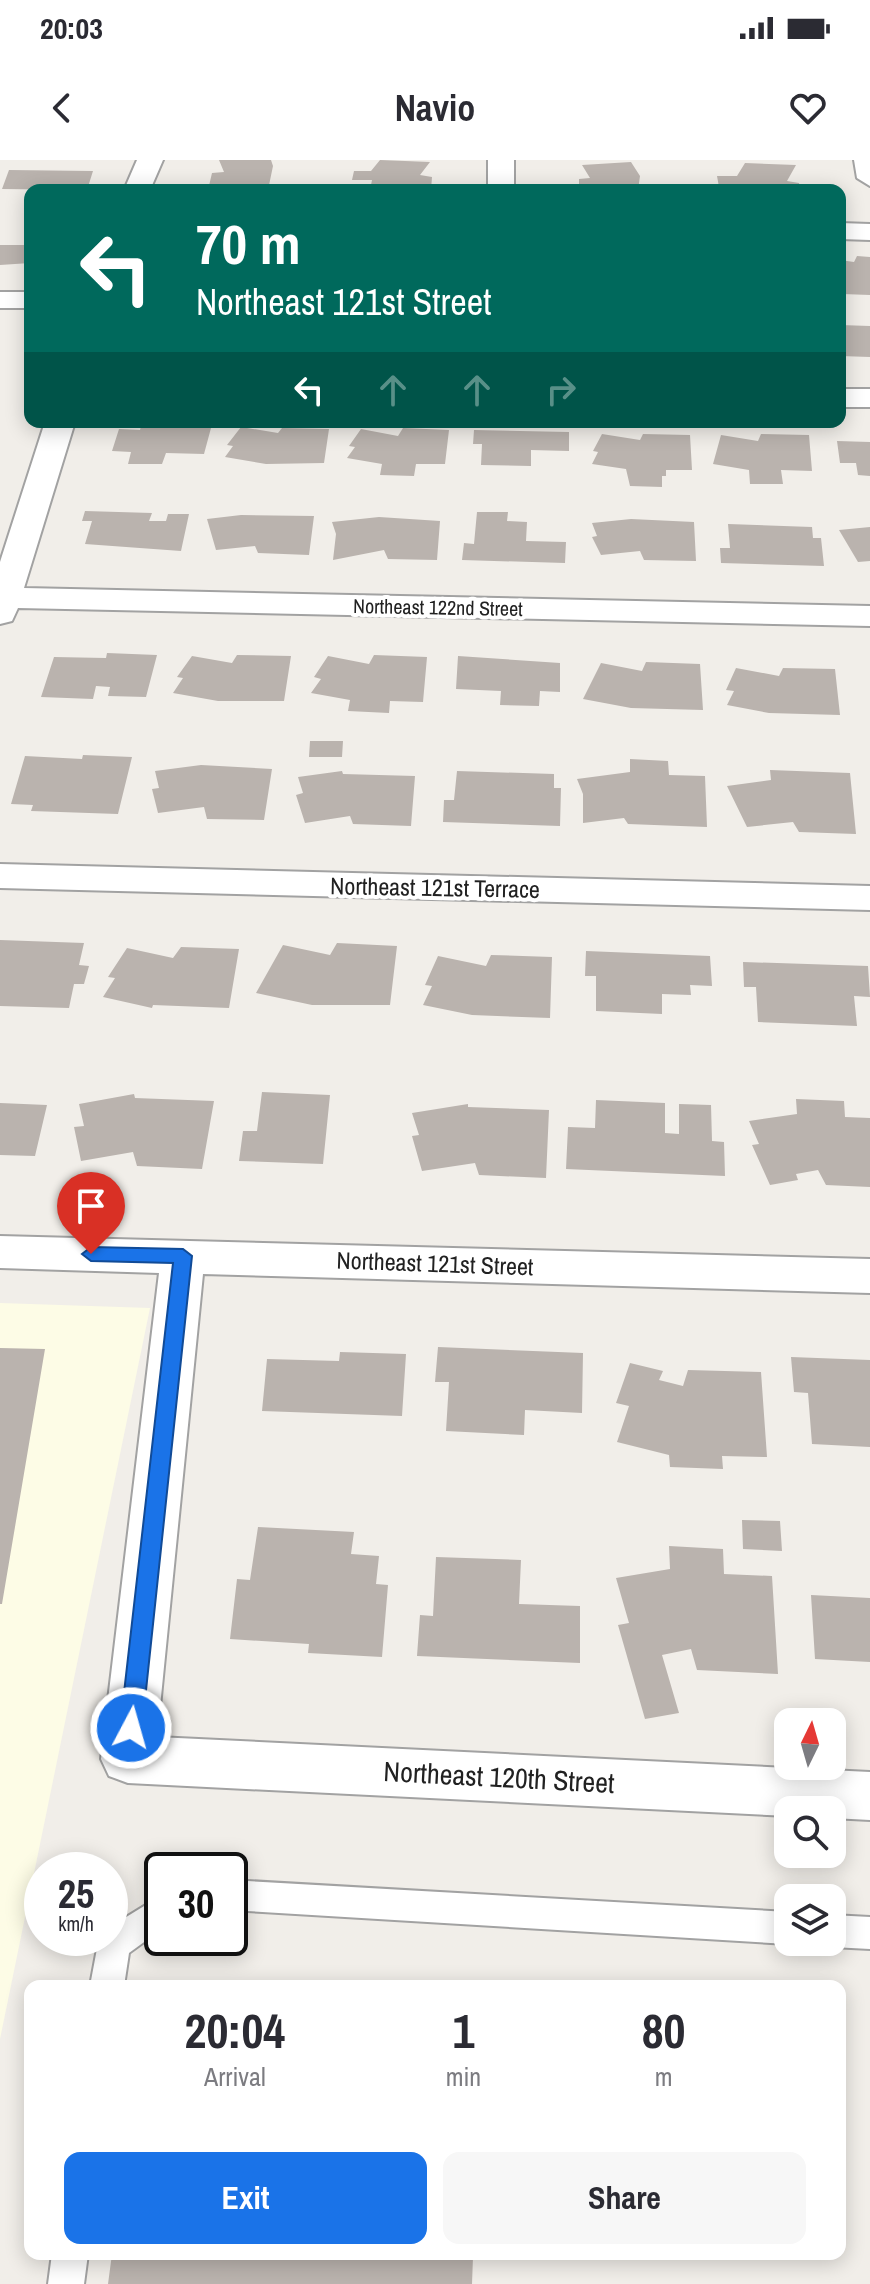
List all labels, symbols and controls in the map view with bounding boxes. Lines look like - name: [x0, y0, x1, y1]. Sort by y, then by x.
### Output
- text: 20:03: [40, 8, 103, 48]
- text: Navio: [395, 84, 475, 132]
- icon: back: [40, 86, 84, 130]
- icon: heart: [786, 86, 830, 130]
- text: 70 m: [196, 206, 301, 281]
- icon: left: [64, 216, 168, 320]
- text: Northeast 121st Street: [196, 278, 491, 326]
- icon: left: [287, 368, 331, 412]
- icon: ahead: [371, 368, 415, 412]
- icon: ahead: [455, 368, 499, 412]
- icon: right: [539, 368, 583, 412]
- street label: Northeast 122nd Street: [353, 592, 523, 622]
- street label: Northeast 121st Terrace: [330, 869, 540, 905]
- pin: [57, 1172, 125, 1254]
- icon: arrive: [69, 1184, 113, 1228]
- street label: Northeast 121st Street: [336, 1244, 534, 1282]
- position arrow: [89, 1686, 173, 1770]
- north arrow: [774, 1708, 846, 1780]
- map controls: [774, 1708, 846, 1956]
- street label: Northeast 120th Street: [383, 1752, 615, 1802]
- button: search: [774, 1796, 846, 1868]
- speed limit sign: 30: [144, 1852, 248, 1956]
- text: 25: [58, 1867, 94, 1920]
- button: layers: [774, 1884, 846, 1956]
- text: km/h: [58, 1910, 94, 1937]
- text: 20:04: [185, 1998, 285, 2063]
- text: 1: [452, 1998, 474, 2063]
- text: 80: [642, 1998, 685, 2063]
- text: Arrival: [204, 2059, 266, 2094]
- text: min: [446, 2059, 481, 2094]
- text: m: [655, 2059, 672, 2094]
- button: Exit: [64, 2152, 427, 2244]
- button: Share: [443, 2152, 806, 2244]

